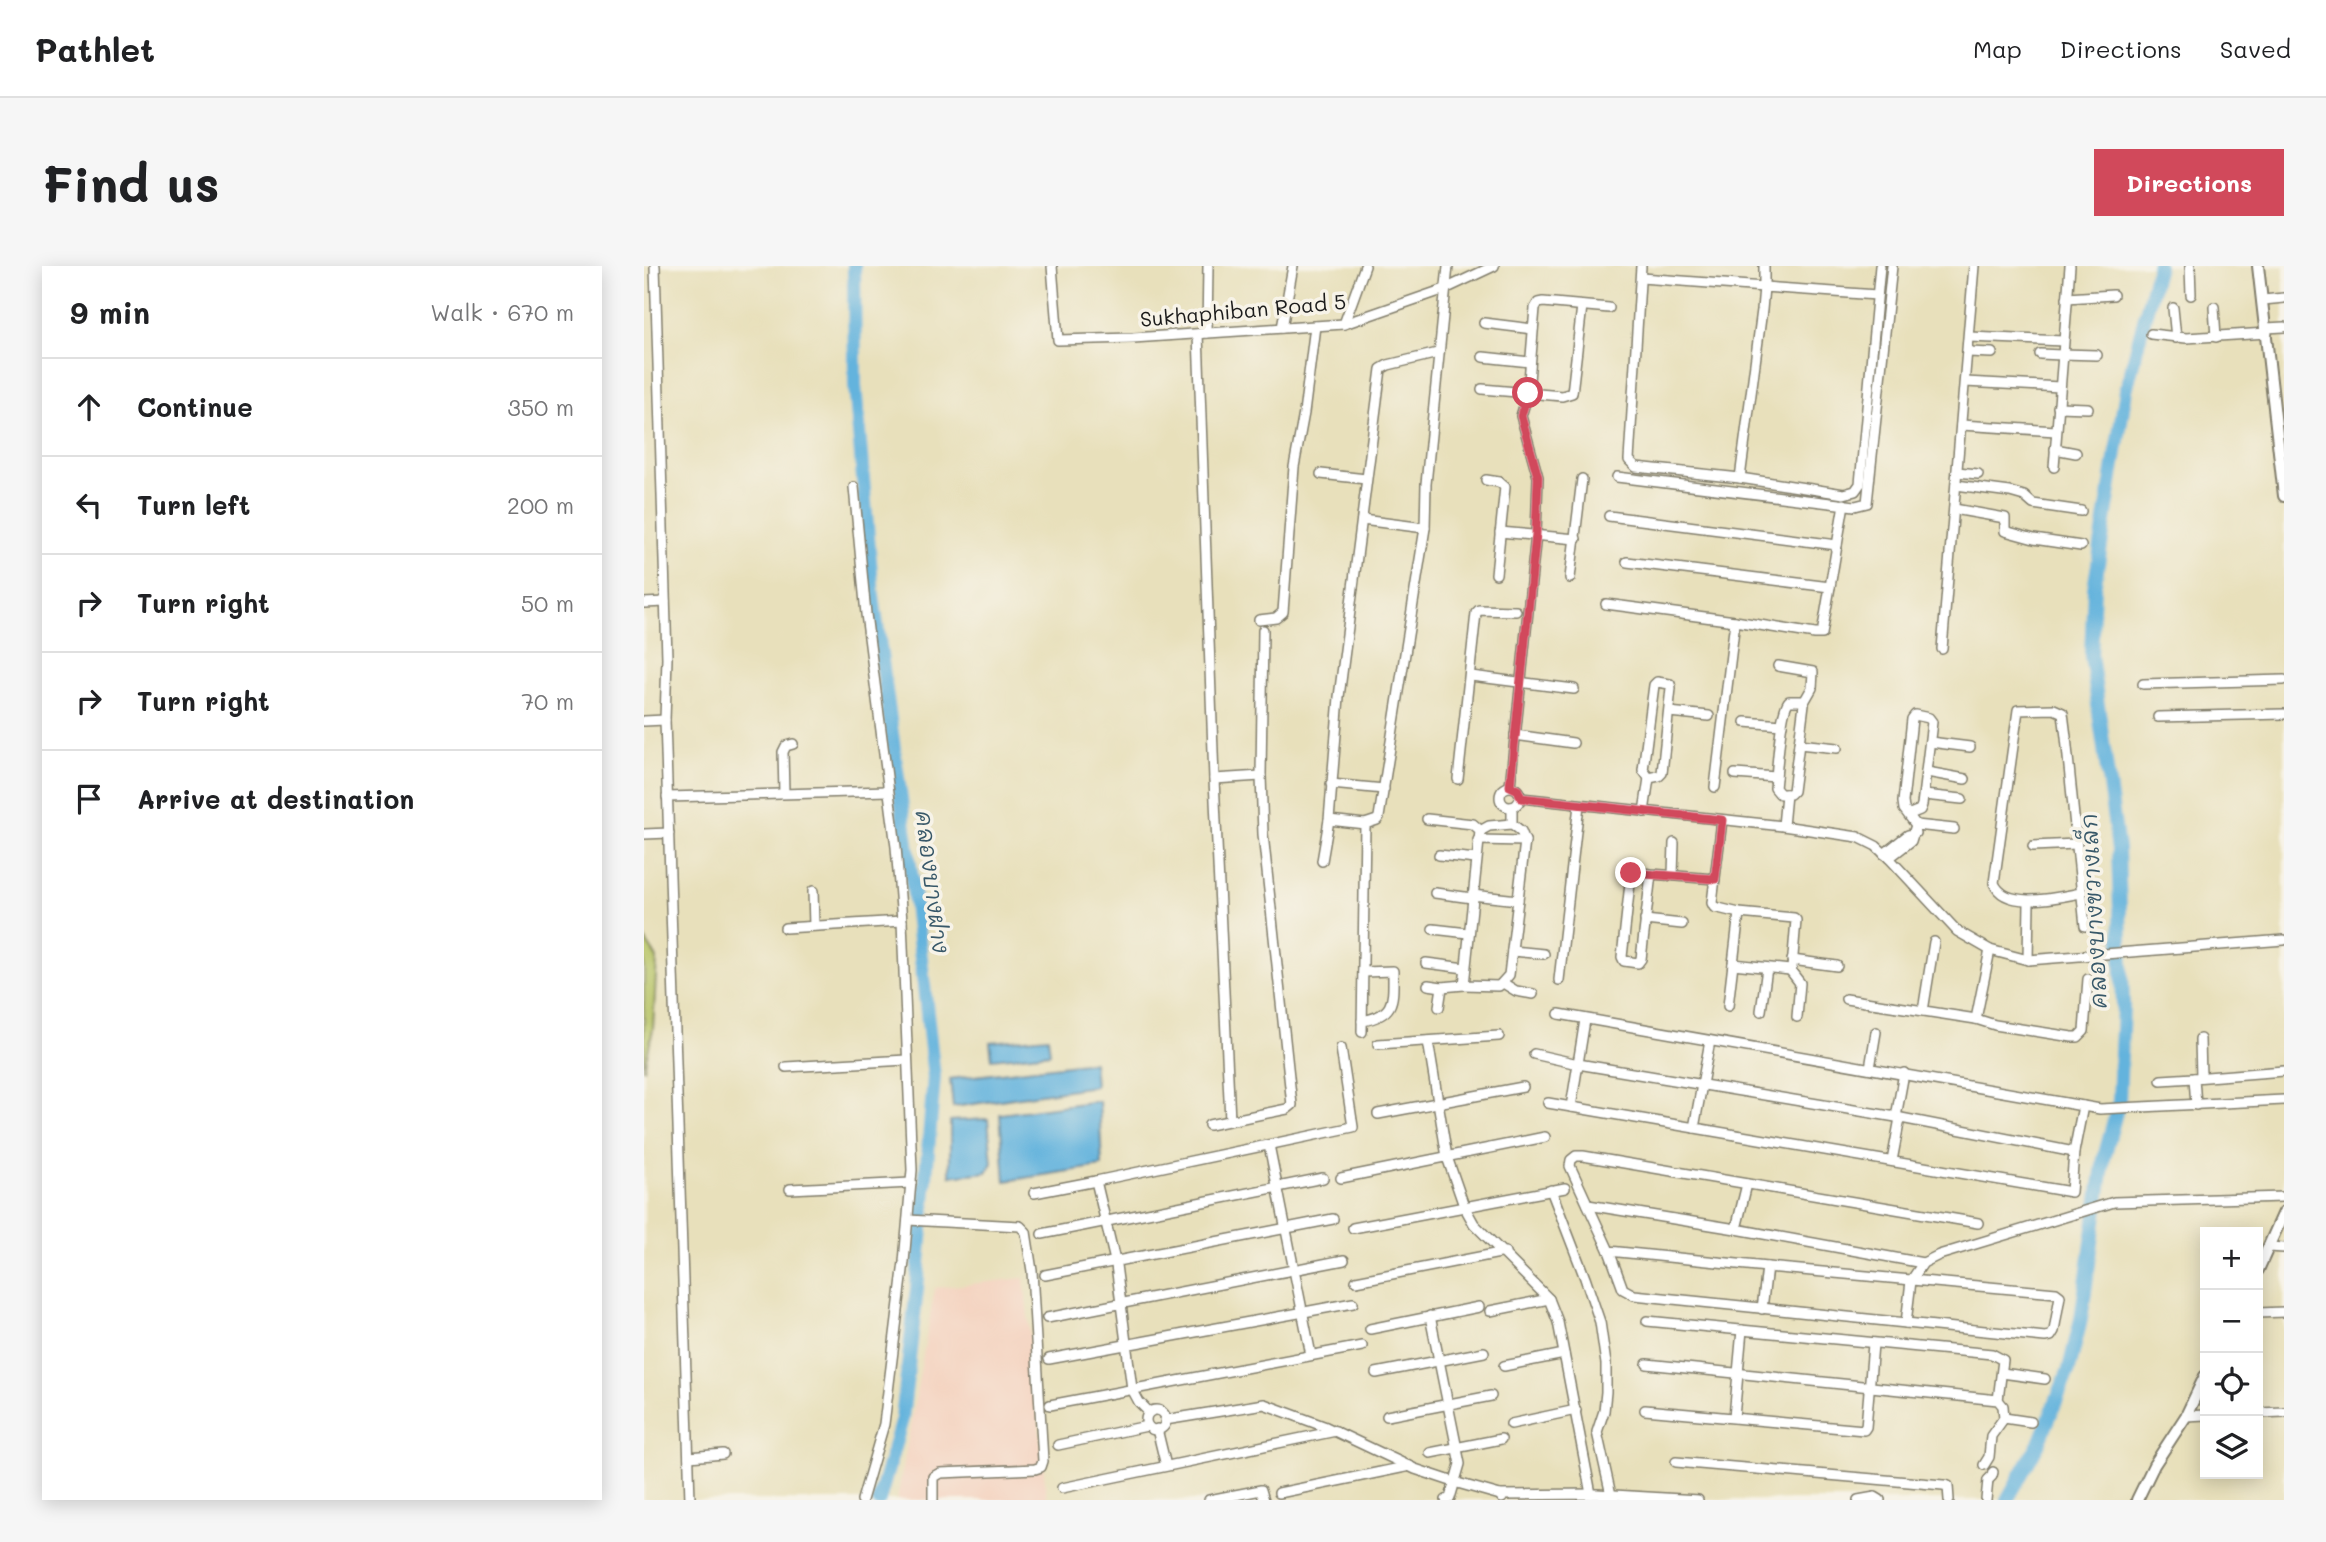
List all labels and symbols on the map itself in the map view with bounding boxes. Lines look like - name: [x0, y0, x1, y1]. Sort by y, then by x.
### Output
- street label: Sukhaphiban Road 5: [1139, 287, 1347, 332]
- route start: [1512, 377, 1543, 408]
- water label: คลองบางฝาง: [909, 809, 957, 955]
- water label: คลองบางขวางเล็ก: [2071, 812, 2113, 1010]
- route end: [1615, 857, 1646, 888]

